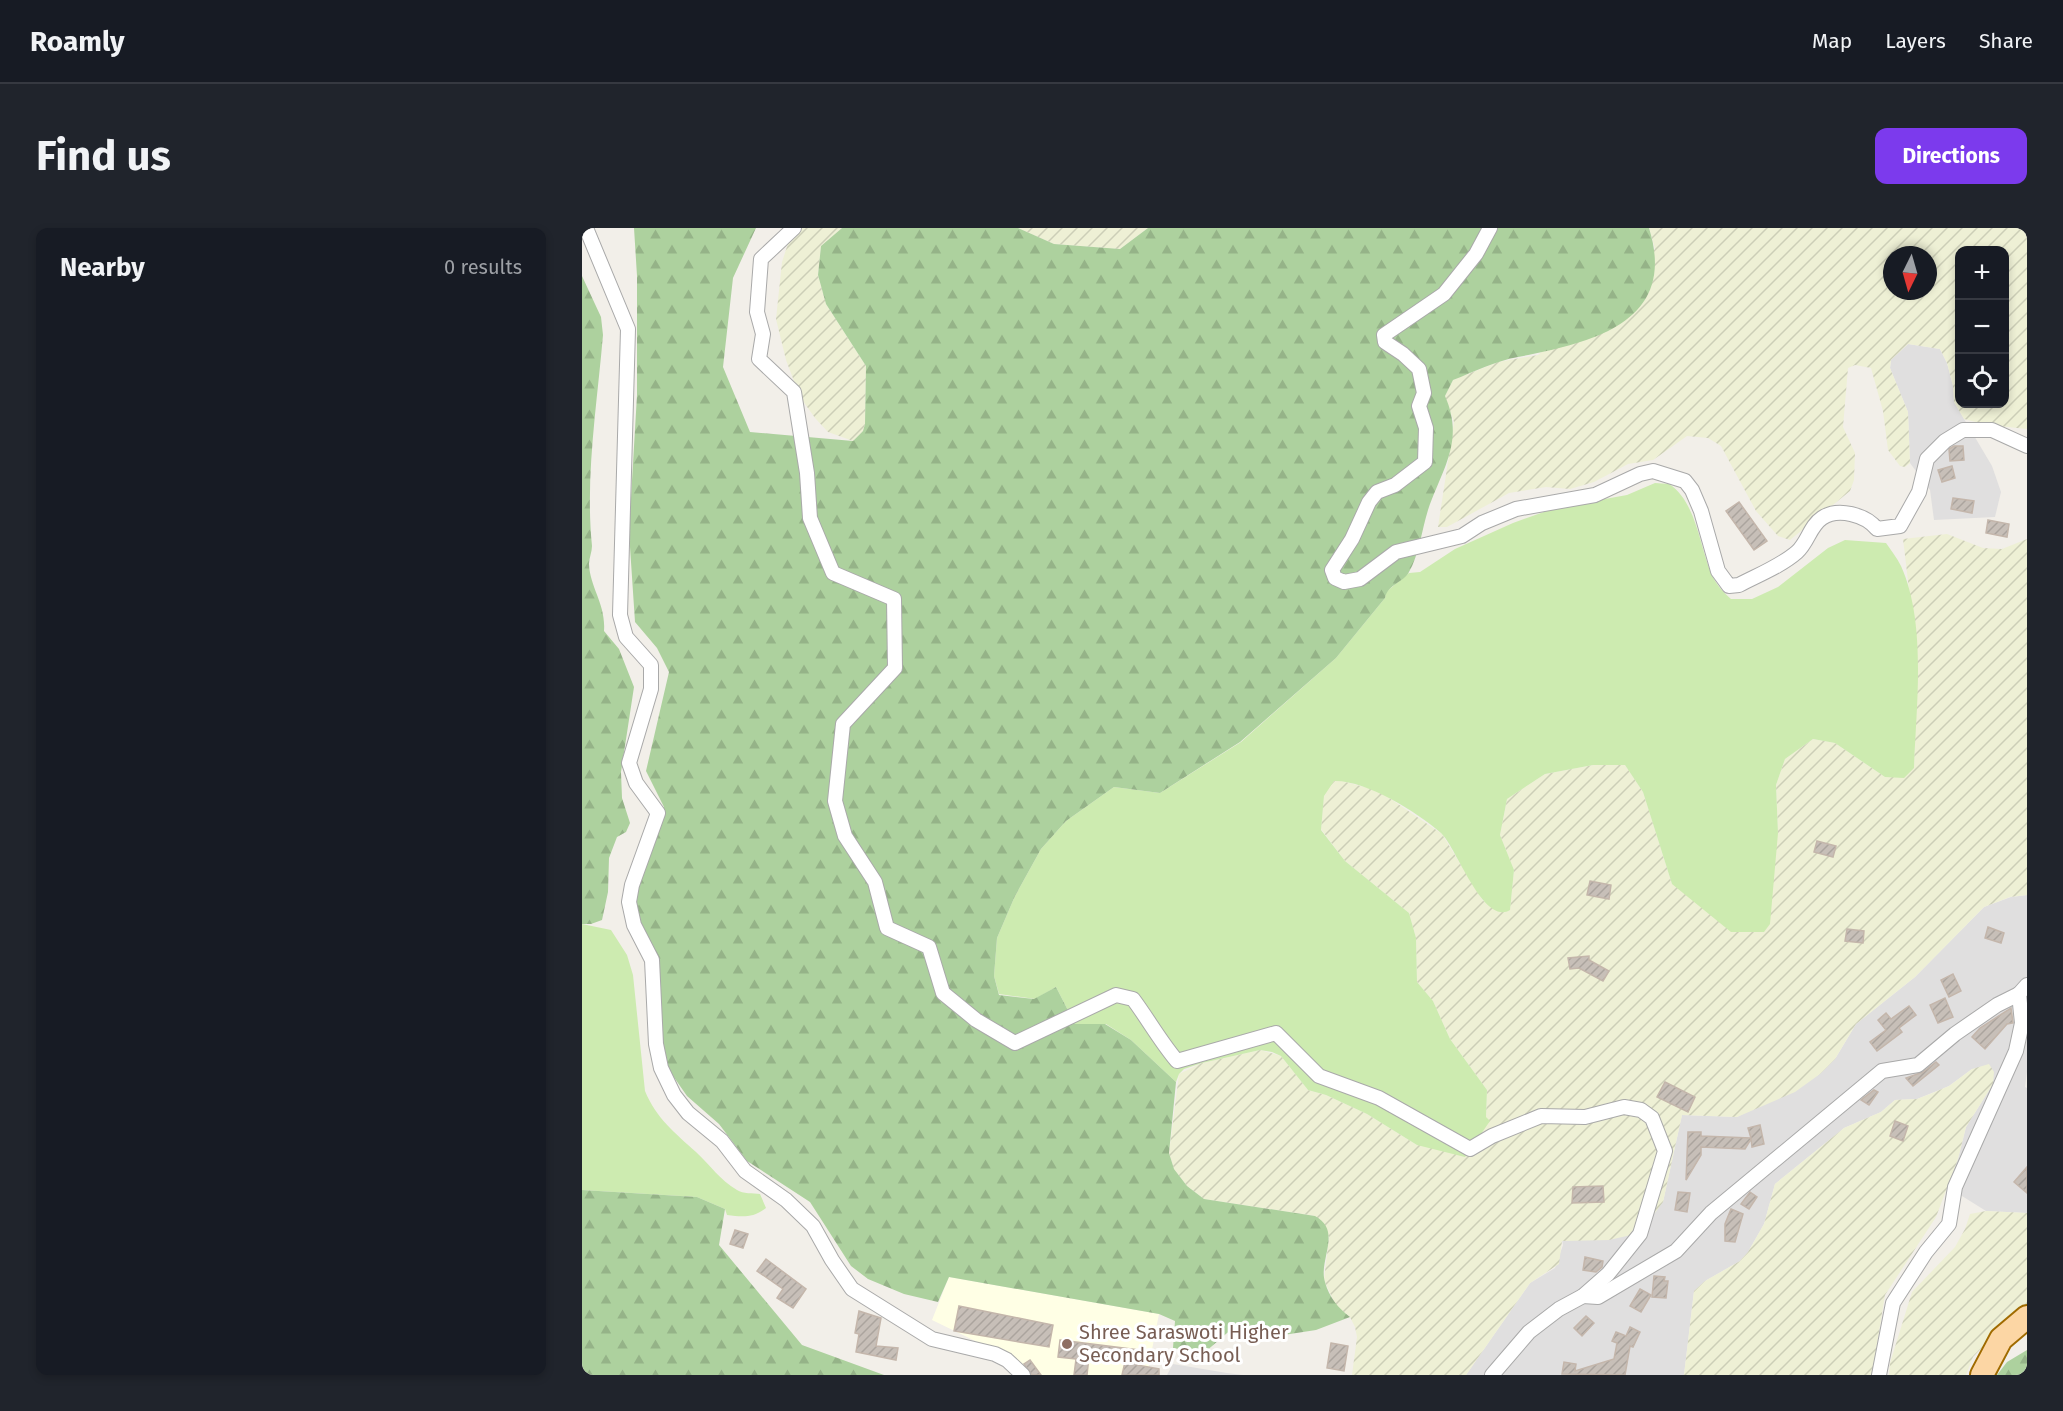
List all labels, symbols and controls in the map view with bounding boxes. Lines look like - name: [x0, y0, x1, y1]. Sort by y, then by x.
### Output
- text: Roamly: [30, 25, 124, 58]
- text: Map: [1812, 28, 1852, 54]
- text: Layers: [1885, 28, 1946, 54]
- text: Share: [1979, 28, 2033, 54]
- button: Directions: [1875, 128, 2027, 184]
- text: Find us: [36, 131, 171, 181]
- north arrow: [1883, 246, 1937, 300]
- map controls: [1955, 246, 2009, 408]
- button: +: [1955, 246, 2009, 300]
- text: Nearby: [60, 252, 145, 283]
- text: 0 results: [444, 255, 522, 279]
- button: −: [1955, 300, 2009, 354]
- button: locate: [1955, 354, 2009, 408]
- place label: Shree Saraswoti Higher Secondary School: [1079, 1320, 1289, 1367]
- marker: Shree Saraswoti Higher Secondary School: [1060, 1337, 1074, 1351]

